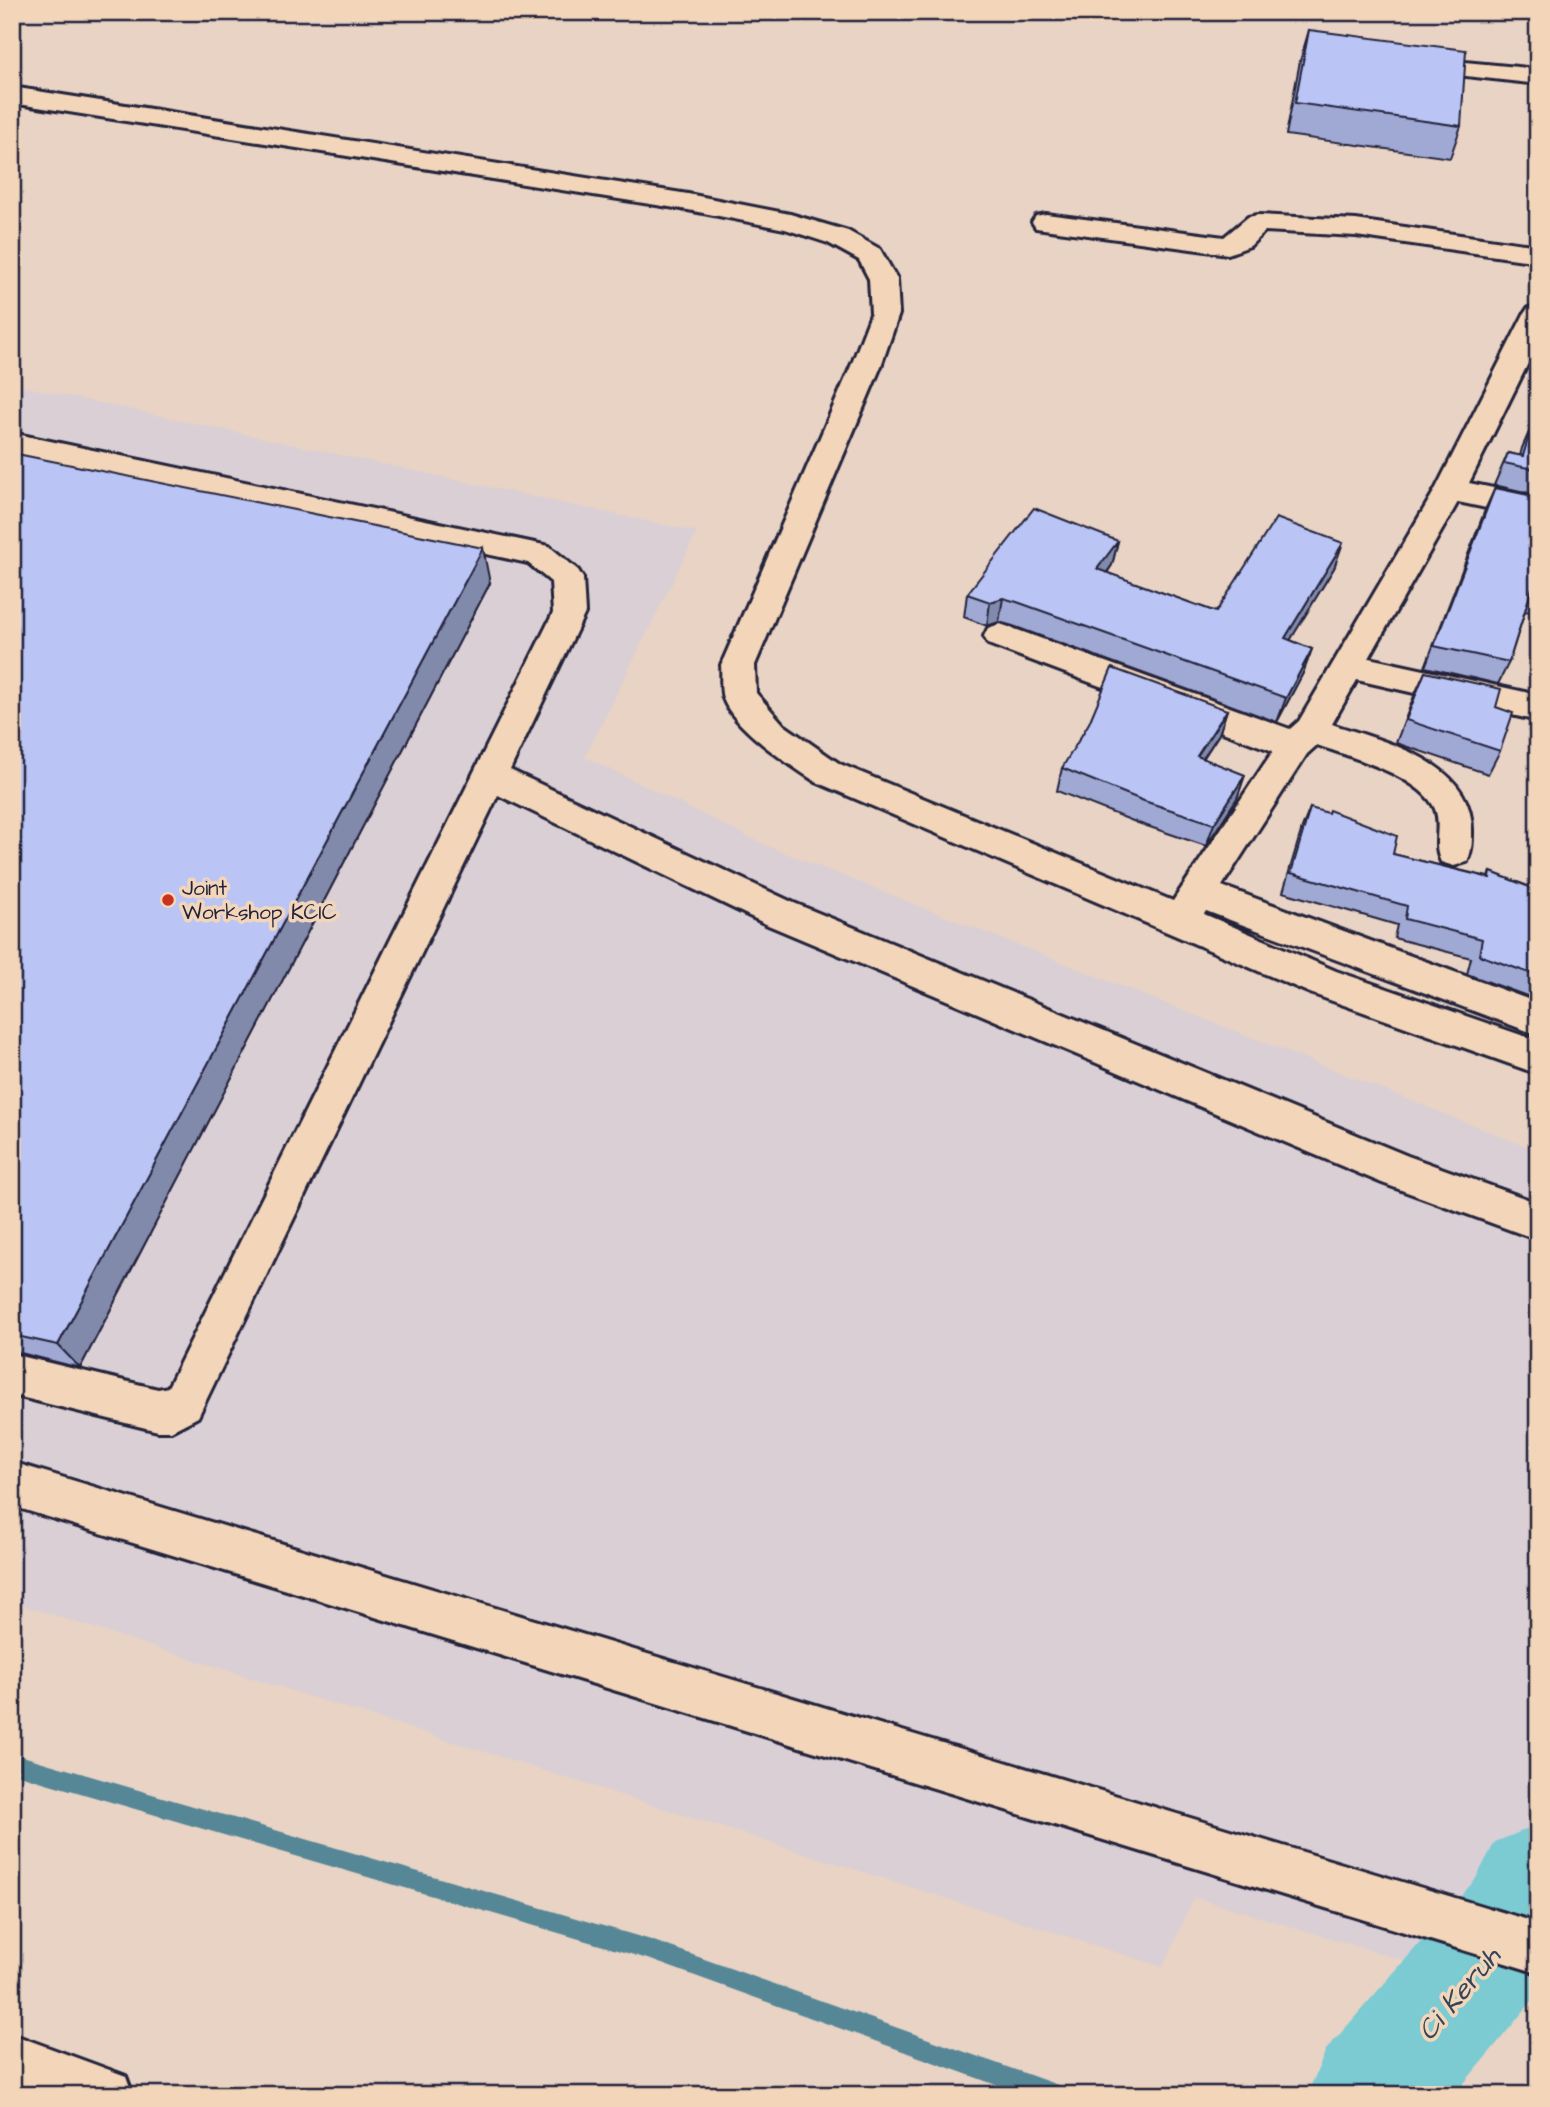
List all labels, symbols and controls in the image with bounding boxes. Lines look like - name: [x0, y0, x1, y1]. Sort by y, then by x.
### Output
- place label: Joint Workshop KCIC: [182, 874, 337, 928]
- marker: Joint Workshop KCIC: [160, 892, 176, 908]
- water label: Ci Keruh: [1409, 1938, 1510, 2049]

